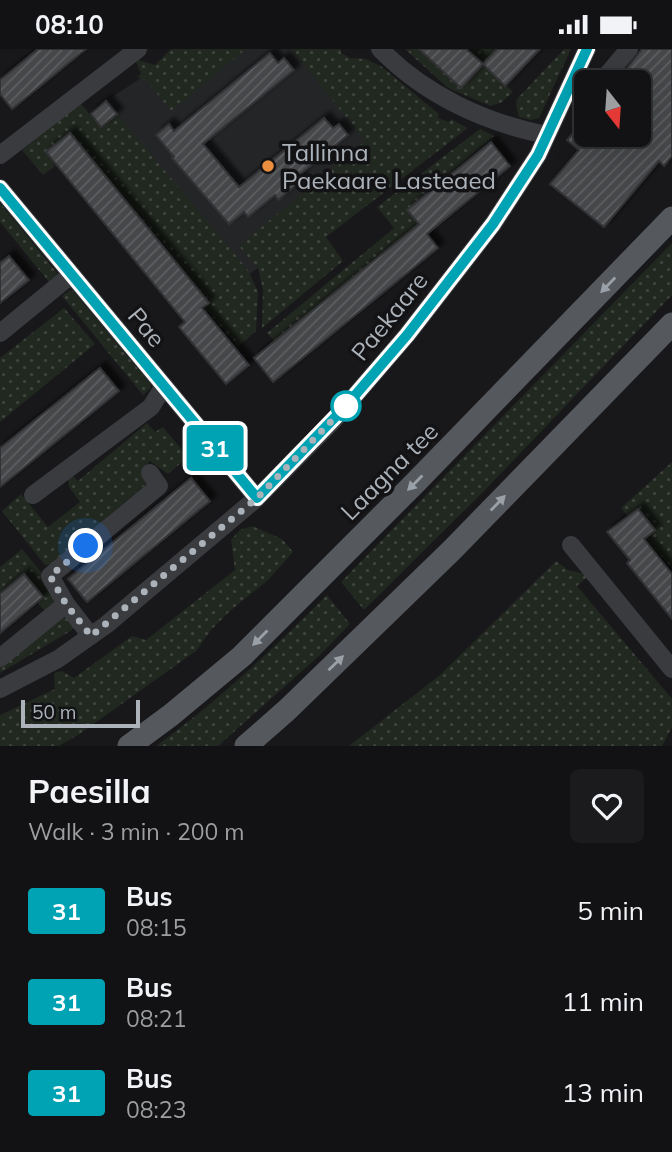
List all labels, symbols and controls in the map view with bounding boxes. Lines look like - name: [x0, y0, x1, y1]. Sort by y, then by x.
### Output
- text: 08:10: [35, 8, 104, 41]
- north arrow: [574, 70, 651, 147]
- map controls: [574, 70, 651, 147]
- place label: Tallinna Paekaare Lasteaed: [282, 137, 496, 195]
- marker: Tallinna Paekaare Lasteaed: [260, 158, 276, 174]
- street label: Paekaare: [344, 266, 434, 366]
- one-way arrow: [599, 276, 616, 293]
- street label: Pae: [122, 301, 172, 353]
- unlabelled marker: [331, 391, 361, 421]
- street label: Laagna tee: [334, 416, 444, 526]
- line badge: 31: [184, 425, 246, 471]
- text: 31: [201, 433, 229, 463]
- one-way arrow: [407, 475, 423, 491]
- one-way arrow: [490, 495, 506, 512]
- your location: [68, 528, 103, 563]
- one-way arrow: [251, 630, 268, 647]
- one-way arrow: [328, 654, 345, 671]
- scale bar: [21, 697, 140, 729]
- text: 50 m: [32, 700, 76, 724]
- button: heart: [570, 769, 644, 843]
- text: Paesilla: [28, 770, 151, 811]
- text: Walk · 3 min · 200 m: [28, 817, 245, 846]
- text: Bus: [126, 880, 172, 913]
- text: 5 min: [577, 894, 644, 927]
- text: 31: [52, 896, 81, 926]
- text: 08:15: [126, 913, 186, 942]
- text: Bus: [126, 971, 172, 1004]
- text: 11 min: [562, 985, 644, 1018]
- text: 31: [52, 987, 81, 1017]
- text: 08:21: [126, 1004, 186, 1033]
- text: Bus: [126, 1062, 172, 1095]
- text: 13 min: [562, 1076, 644, 1109]
- text: 31: [52, 1078, 81, 1108]
- text: 08:23: [126, 1095, 186, 1124]

